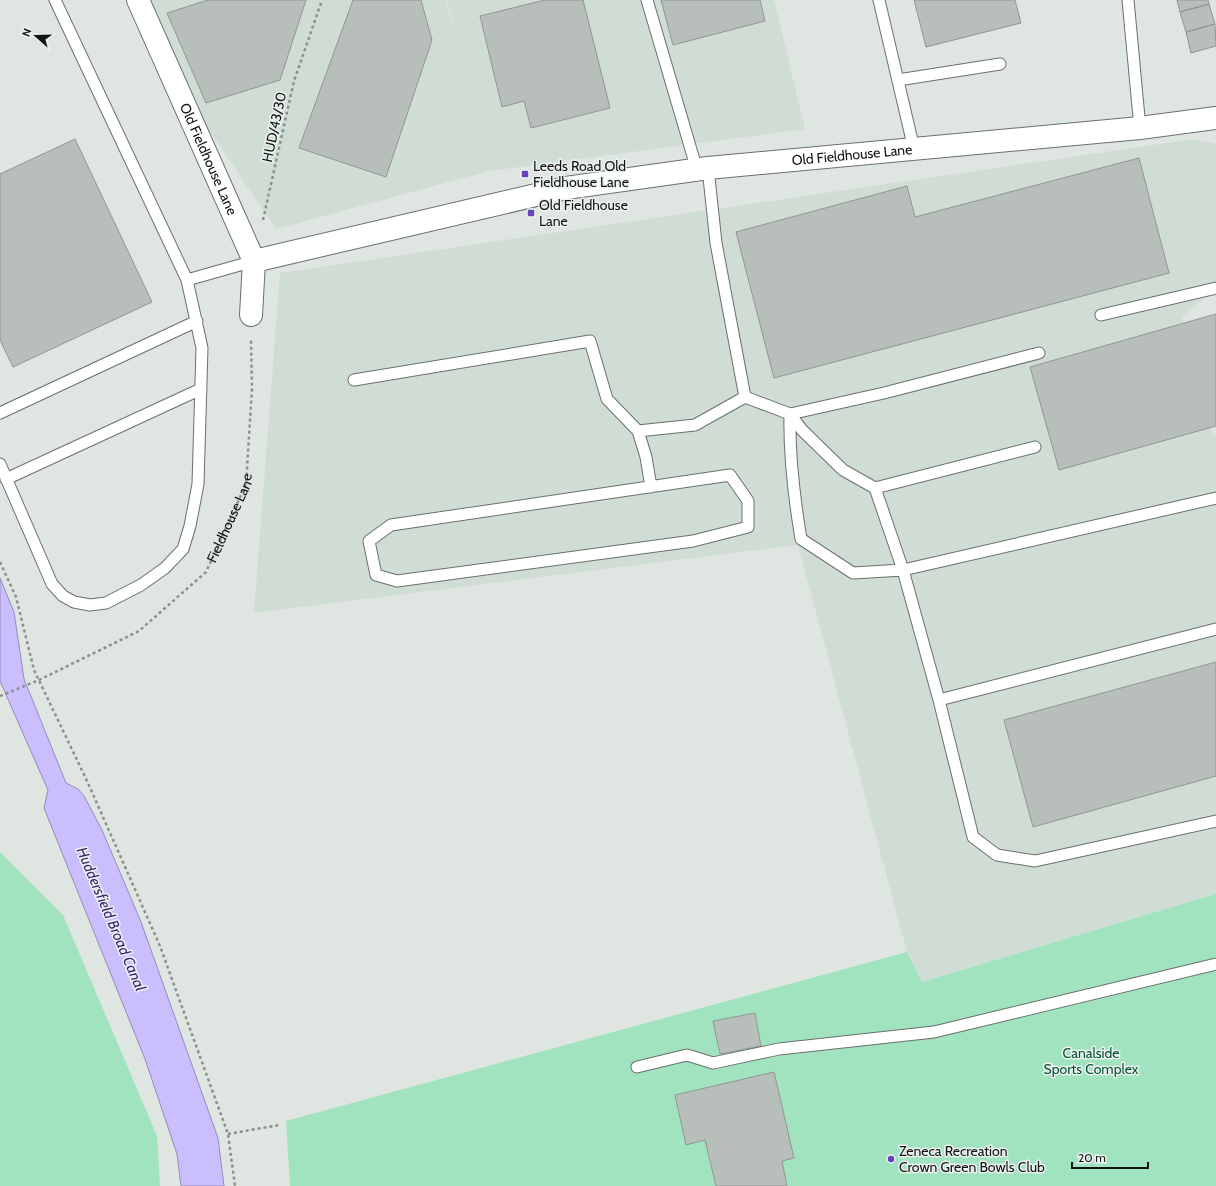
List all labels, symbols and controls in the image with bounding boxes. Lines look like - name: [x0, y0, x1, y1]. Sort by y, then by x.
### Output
- north arrow: [16, 16, 56, 56]
- text: N: [19, 27, 35, 39]
- street label: HUD/43/30: [258, 90, 290, 164]
- street label: Old Fieldhouse Lane: [176, 100, 241, 218]
- street label: Old Fieldhouse Lane: [791, 140, 913, 169]
- place label: Leeds Road Old Fieldhouse Lane: [533, 157, 629, 191]
- marker: Leeds Road Old Fieldhouse Lane: [520, 169, 530, 179]
- place label: Old Fieldhouse Lane: [539, 196, 628, 230]
- marker: Old Fieldhouse Lane: [526, 208, 536, 218]
- street label: Fieldhouse Lane: [202, 473, 256, 565]
- water label: Huddersfield Broad Canal: [73, 844, 150, 994]
- park label: Canalside Sports Complex: [1044, 1044, 1139, 1078]
- place label: Zeneca Recreation Crown Green Bowls Club: [899, 1142, 1045, 1176]
- scale bar: [1072, 1144, 1148, 1170]
- text: 20 m: [1078, 1150, 1106, 1165]
- marker: Zeneca Recreation Crown Green Bowls Club: [886, 1154, 896, 1164]

